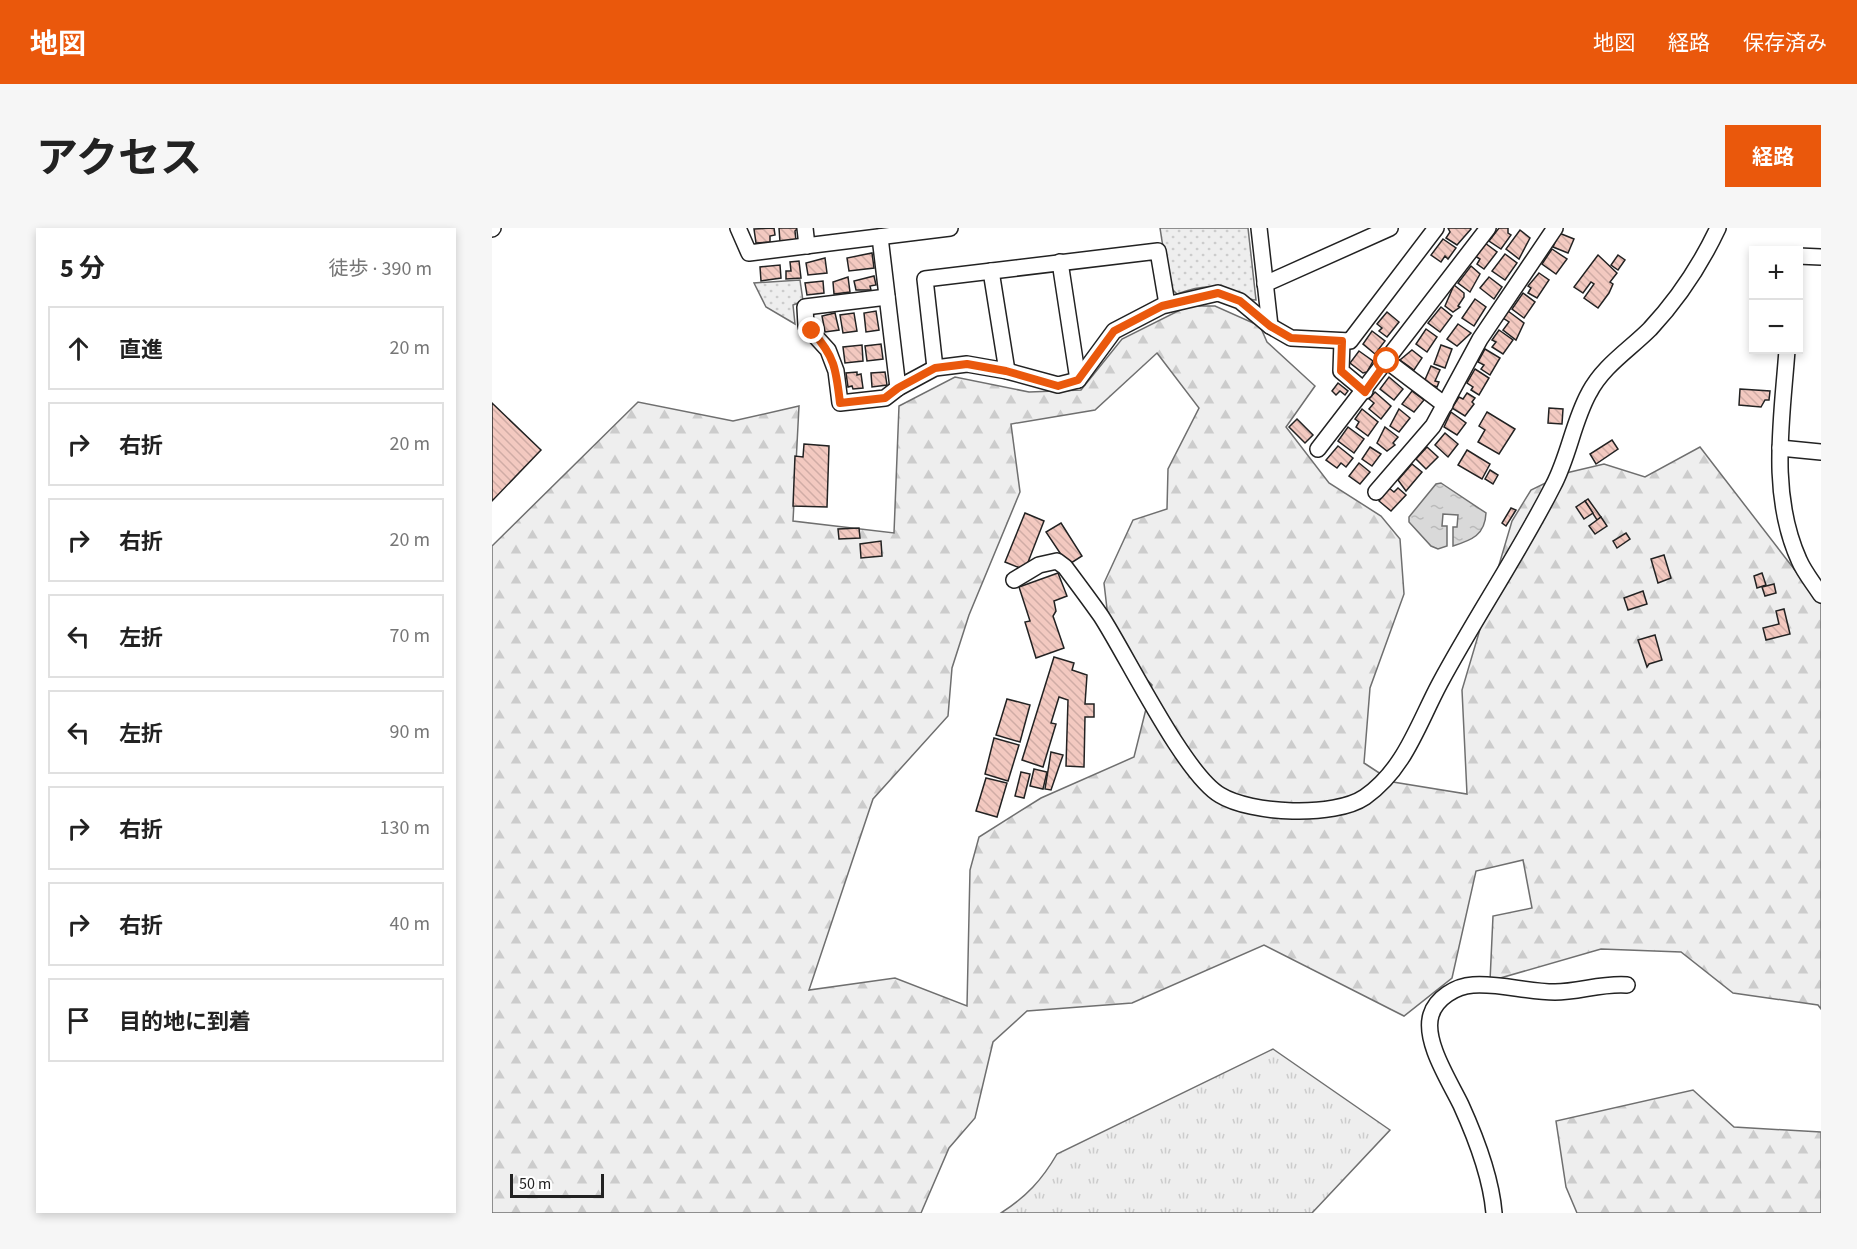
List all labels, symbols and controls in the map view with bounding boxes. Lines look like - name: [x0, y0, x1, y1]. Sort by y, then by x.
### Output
- text: 地図: [30, 24, 86, 64]
- text: 地図: [1593, 28, 1635, 58]
- text: 経路: [1668, 28, 1710, 58]
- text: 保存済み: [1743, 28, 1827, 58]
- button: 経路: [1725, 125, 1821, 187]
- text: アクセス: [36, 129, 202, 189]
- map controls: [1749, 246, 1803, 354]
- button: +: [1749, 246, 1803, 300]
- text: 5 分: [60, 250, 105, 287]
- text: 徒歩 · 390 m: [329, 255, 432, 283]
- button: −: [1749, 300, 1803, 354]
- route end: [798, 317, 824, 343]
- icon: ahead: [62, 332, 95, 365]
- text: 直進: [119, 334, 163, 366]
- text: 20 m: [390, 334, 430, 362]
- route start: [1373, 347, 1399, 373]
- icon: right: [62, 428, 95, 461]
- text: 右折: [119, 430, 163, 462]
- text: 20 m: [390, 430, 430, 458]
- icon: right: [62, 524, 95, 557]
- text: 右折: [119, 526, 163, 558]
- text: 20 m: [390, 526, 430, 554]
- icon: left: [62, 620, 95, 653]
- text: 左折: [119, 622, 163, 654]
- text: 70 m: [390, 622, 430, 650]
- icon: left: [62, 716, 95, 749]
- text: 左折: [119, 718, 163, 750]
- text: 90 m: [390, 718, 430, 746]
- icon: right: [62, 812, 95, 845]
- text: 右折: [119, 814, 163, 846]
- text: 130 m: [380, 814, 430, 842]
- icon: right: [62, 908, 95, 941]
- text: 右折: [119, 910, 163, 942]
- text: 40 m: [390, 910, 430, 938]
- icon: arrive: [62, 1004, 95, 1037]
- text: 目的地に到着: [119, 1006, 251, 1038]
- scale bar: [510, 1171, 604, 1198]
- text: 50 m: [519, 1173, 551, 1195]

